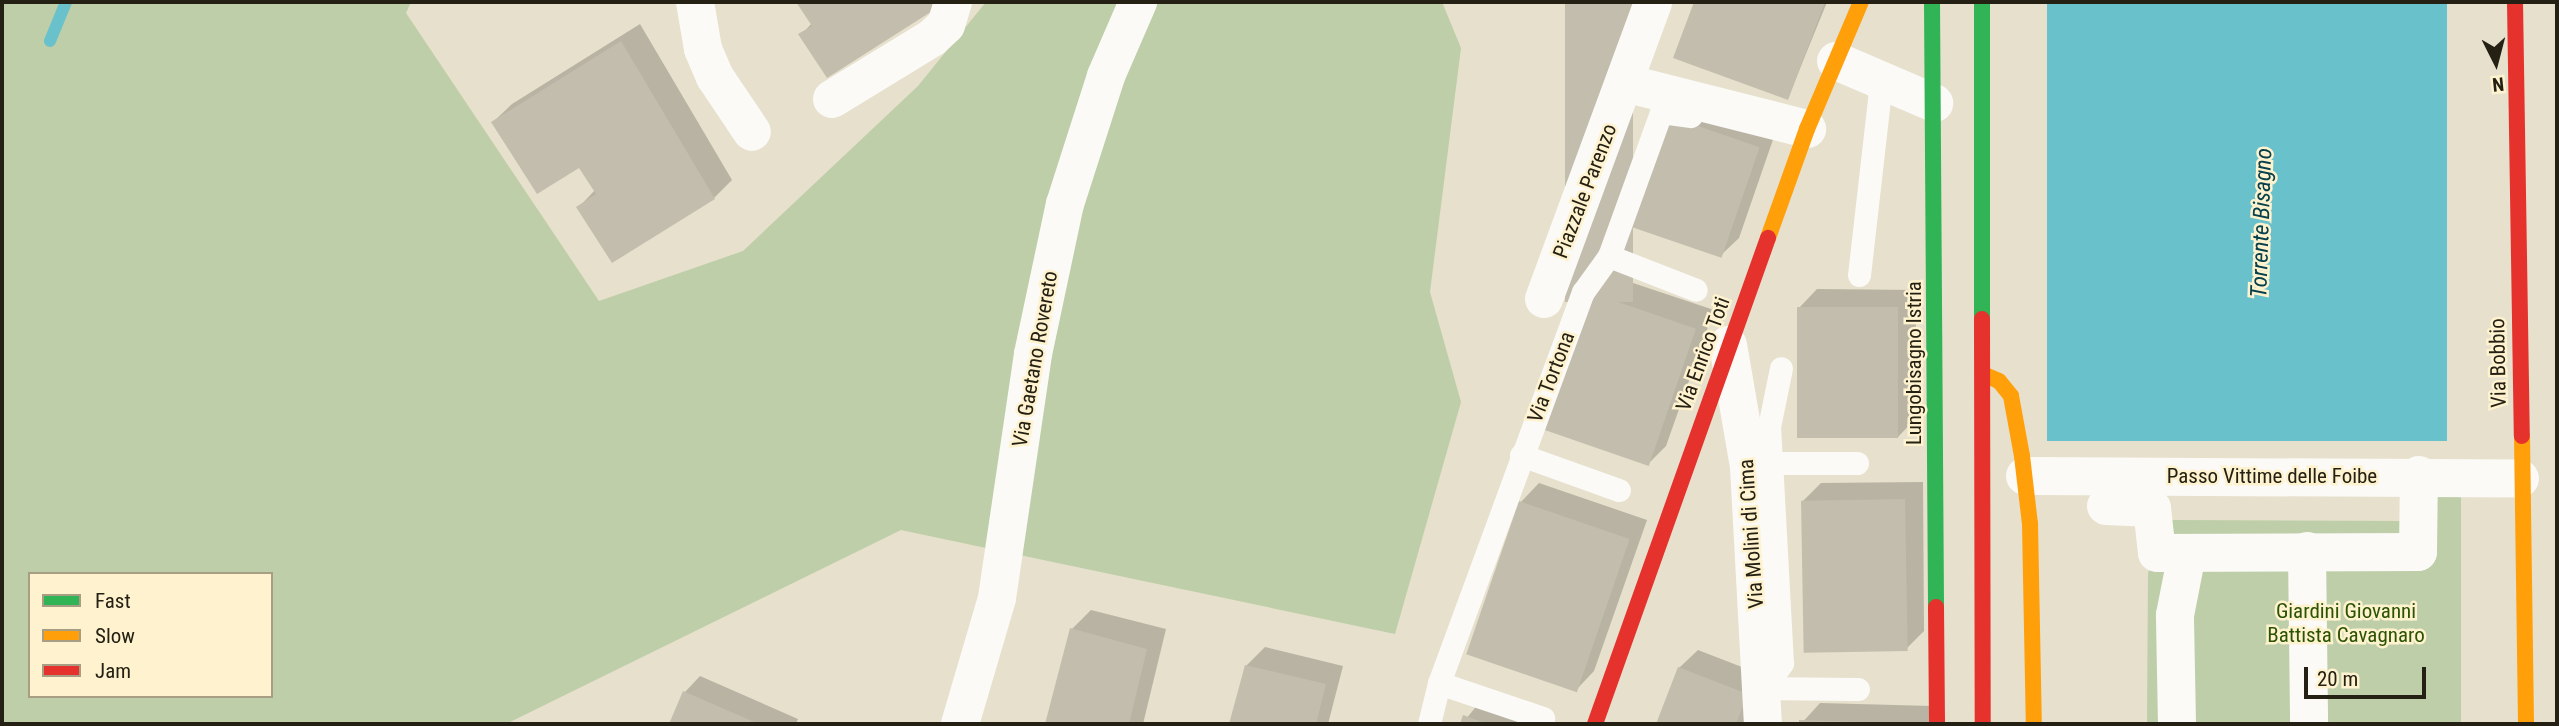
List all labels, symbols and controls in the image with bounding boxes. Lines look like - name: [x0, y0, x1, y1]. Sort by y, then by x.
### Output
- north arrow: [2461, 28, 2531, 98]
- text: N: [2491, 72, 2505, 96]
- street label: Piazzale Parenzo: [1548, 120, 1622, 262]
- water label: Torrente Bisagno: [2246, 148, 2278, 298]
- street label: Via Gaetano Rovereto: [1007, 269, 1063, 449]
- street label: Lungobisagno Istria: [1901, 281, 1927, 445]
- street label: Via Enrico Toti: [1671, 293, 1735, 415]
- street label: Via Bobbio: [2485, 318, 2511, 408]
- street label: Via Tortona: [1522, 328, 1580, 426]
- street label: Via Molini di Cima: [1733, 458, 1769, 610]
- street label: Passo Vittime delle Foibe: [2167, 463, 2377, 489]
- legend: [28, 572, 273, 698]
- text: Fast: [95, 589, 131, 613]
- park label: Giardini Giovanni Battista Cavagnaro: [2267, 598, 2425, 648]
- text: Slow: [95, 624, 135, 648]
- scale bar: [2307, 652, 2430, 696]
- text: Jam: [95, 659, 131, 683]
- text: 20 m: [2317, 667, 2358, 691]

